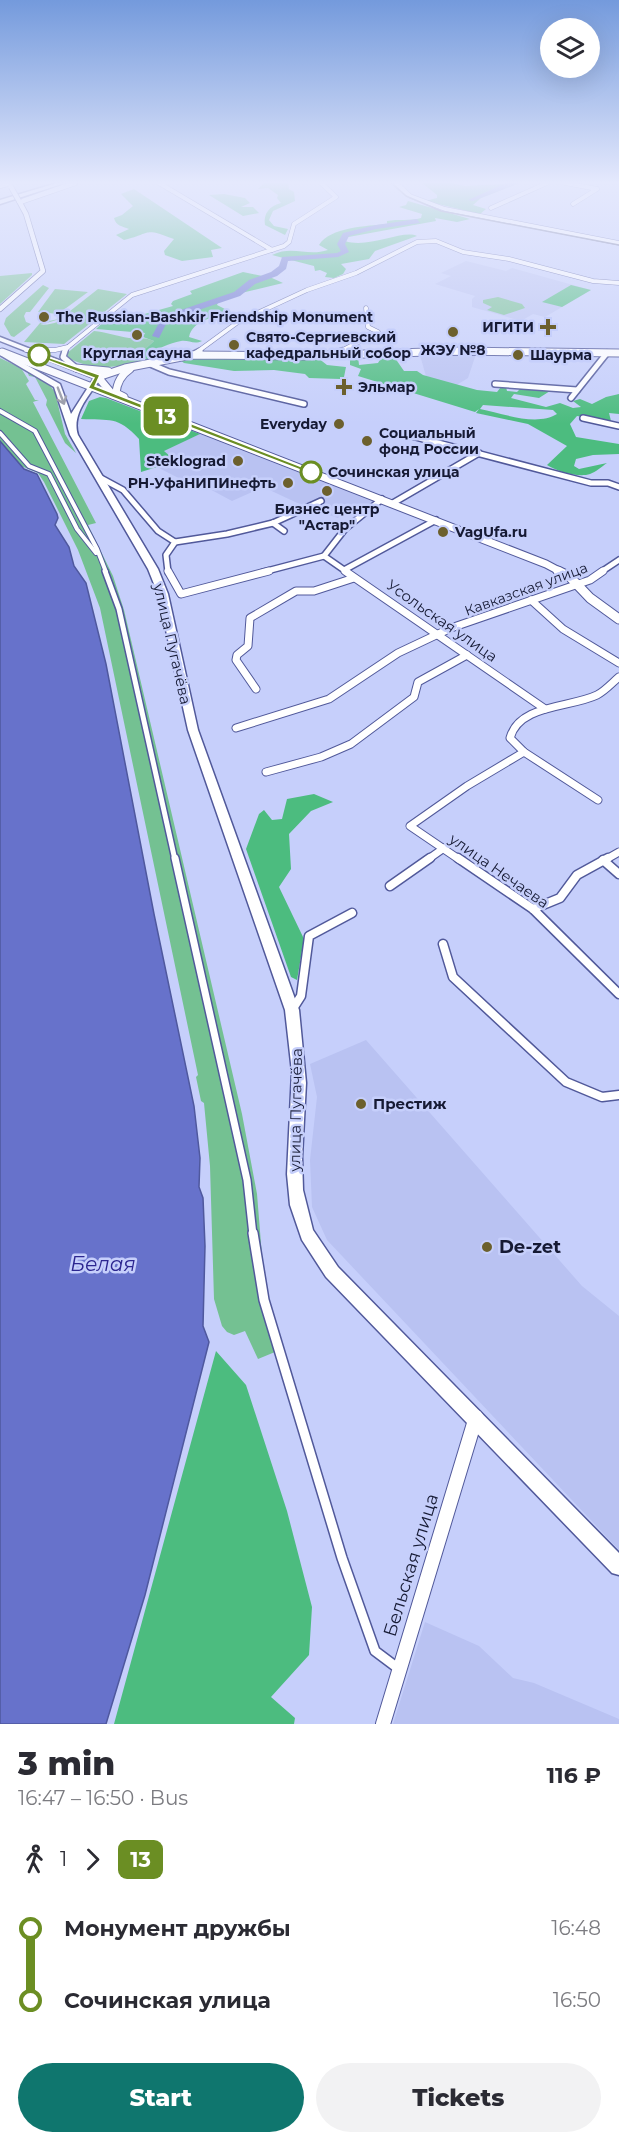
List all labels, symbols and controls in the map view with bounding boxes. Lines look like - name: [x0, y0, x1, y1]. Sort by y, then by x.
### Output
- map controls: [540, 18, 600, 78]
- button: layers: [540, 18, 600, 78]
- place label: The Russian-Bashkir Friendship Monument: [56, 308, 373, 326]
- marker: The Russian-Bashkir Friendship Monument: [37, 310, 51, 324]
- place label: ИГИТИ: [482, 318, 534, 336]
- marker: ИГИТИ: [539, 318, 557, 336]
- marker: ЖЭУ №8: [446, 325, 460, 339]
- marker: Круглая сауна: [130, 328, 144, 342]
- place label: Свято-Сергиевский кафедральный собор: [246, 328, 411, 362]
- marker: Свято-Сергиевский кафедральный собор: [227, 338, 241, 352]
- place label: ЖЭУ №8: [420, 341, 486, 359]
- unlabelled marker: [28, 344, 50, 366]
- place label: Круглая сауна: [83, 344, 191, 362]
- place label: Шаурма: [530, 346, 592, 364]
- marker: Шаурма: [511, 348, 525, 362]
- marker: Эльмар: [335, 378, 353, 396]
- place label: Эльмар: [358, 378, 415, 396]
- one-way arrow: [56, 387, 67, 405]
- line badge: 13: [139, 396, 193, 436]
- text: 13: [156, 404, 176, 429]
- place label: Everyday: [260, 415, 328, 433]
- marker: Everyday: [332, 417, 346, 431]
- place label: Социальный фонд России: [379, 424, 479, 458]
- marker: Социальный фонд России: [360, 434, 374, 448]
- place label: Steklograd: [146, 452, 226, 470]
- marker: Steklograd: [231, 454, 245, 468]
- marker: Сочинская улица: [300, 461, 322, 483]
- place label: Сочинская улица: [328, 463, 460, 481]
- place label: РН-УфаНИПИнефть: [128, 474, 277, 492]
- marker: РН-УфаНИПИнефть: [281, 476, 295, 490]
- marker: Бизнес центр "Астар": [320, 484, 334, 498]
- place label: Бизнес центр "Астар": [275, 500, 380, 534]
- place label: VagUfa.ru: [454, 523, 527, 541]
- marker: VagUfa.ru: [436, 525, 450, 539]
- street label: Кавказская улица: [462, 558, 590, 620]
- street label: Усольская улица: [383, 575, 501, 666]
- street label: улица Пугачёва: [149, 581, 196, 706]
- street label: улица Нечаева: [445, 829, 553, 912]
- street label: улица Пугачёва: [285, 1048, 306, 1173]
- place label: Престиж: [373, 1094, 447, 1113]
- marker: Престиж: [354, 1097, 368, 1111]
- place label: De-zet: [499, 1236, 561, 1258]
- marker: De-zet: [480, 1240, 494, 1254]
- water label: Белая: [70, 1252, 136, 1276]
- street label: Бельская улица: [379, 1491, 443, 1639]
- text: 3 min: [18, 1743, 115, 1783]
- text: 116 ₽: [546, 1762, 601, 1789]
- text: 16:47 – 16:50 · Bus: [18, 1786, 188, 1810]
- icon: walk: [18, 1843, 51, 1876]
- icon: forward: [76, 1843, 109, 1876]
- text: 1: [60, 1847, 67, 1871]
- text: 13: [130, 1847, 151, 1872]
- text: Монумент дружбы: [64, 1915, 291, 1942]
- text: 16:48: [551, 1916, 601, 1940]
- text: Сочинская улица: [64, 1987, 271, 2014]
- text: 16:50: [553, 1988, 601, 2012]
- button: Start: [18, 2063, 304, 2132]
- button: Tickets: [316, 2063, 601, 2132]

